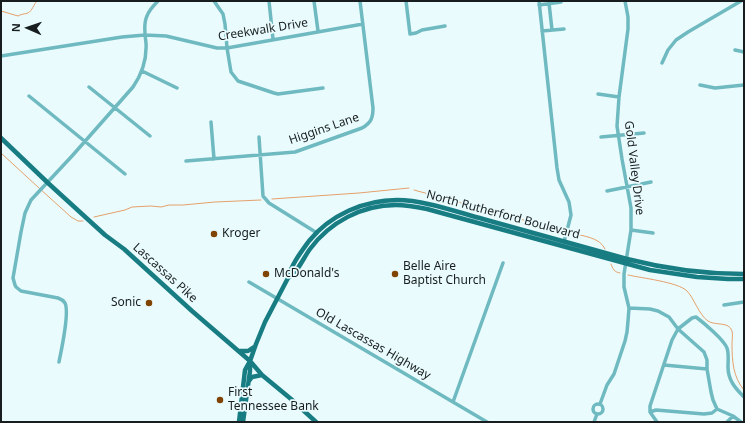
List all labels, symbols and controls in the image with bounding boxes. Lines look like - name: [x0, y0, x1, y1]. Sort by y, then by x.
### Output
- north arrow: [8, 8, 48, 48]
- street label: Creekwalk Drive: [217, 16, 309, 44]
- text: N: [8, 23, 23, 32]
- street label: Higgins Lane: [287, 110, 361, 148]
- street label: Gold Valley Drive: [621, 120, 647, 216]
- street label: North Rutherford Boulevard: [425, 188, 581, 242]
- place label: Kroger: [222, 227, 261, 241]
- marker: Kroger: [209, 229, 219, 239]
- street label: Lascassas Pike: [130, 240, 200, 306]
- place label: Belle Aire Baptist Church: [403, 260, 486, 288]
- place label: McDonald's: [274, 267, 339, 281]
- marker: McDonald's: [261, 269, 271, 279]
- marker: Belle Aire Baptist Church: [390, 269, 400, 279]
- place label: Sonic: [111, 296, 141, 310]
- marker: Sonic: [144, 298, 154, 308]
- street label: Old Lascassas Highway: [313, 305, 433, 383]
- place label: First Tennessee Bank: [228, 386, 319, 414]
- marker: First Tennessee Bank: [215, 395, 225, 405]

